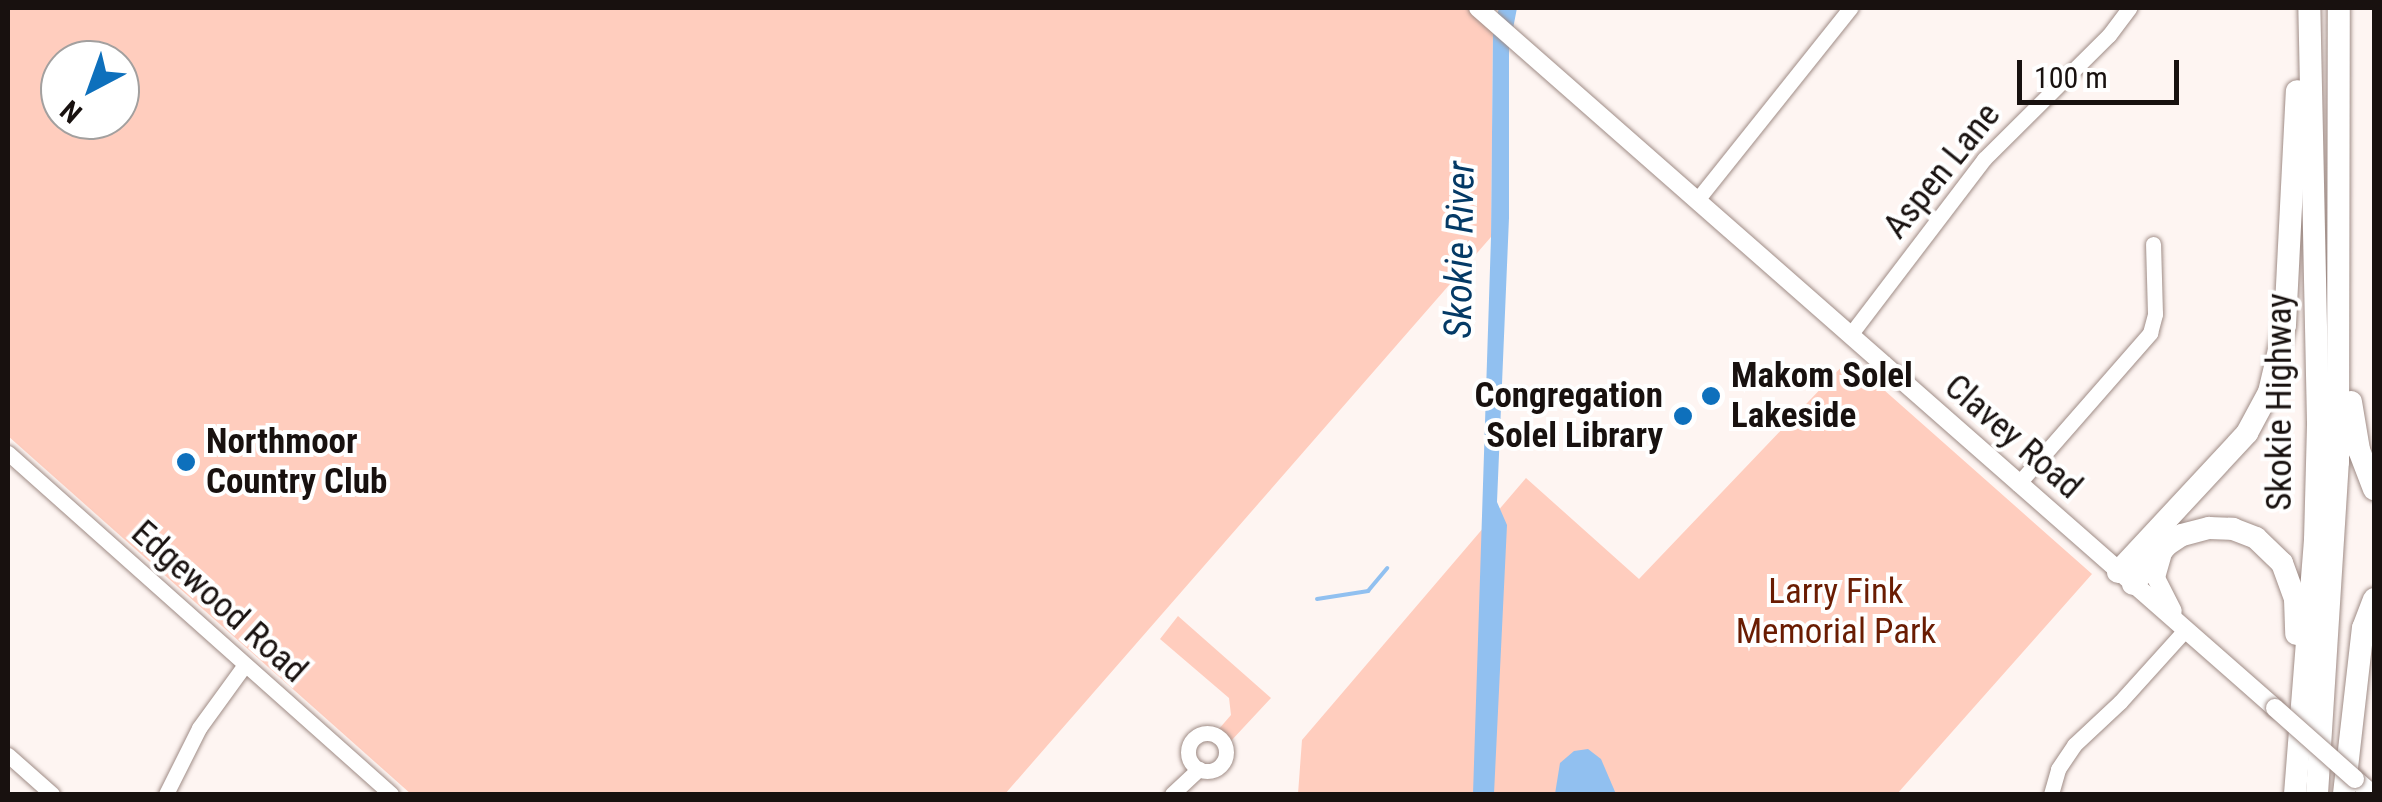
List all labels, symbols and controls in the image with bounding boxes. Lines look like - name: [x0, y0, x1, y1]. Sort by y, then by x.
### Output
- north arrow: [40, 40, 140, 140]
- scale bar: [2022, 40, 2184, 102]
- text: 100 m: [2034, 60, 2108, 95]
- text: N: [54, 93, 89, 130]
- street label: Aspen Lane: [1875, 95, 2009, 247]
- water label: Skokie River: [1436, 161, 1484, 339]
- street label: Skokie Highway: [2259, 293, 2301, 511]
- place label: Makom Solel Lakeside: [1731, 355, 1913, 437]
- street label: Clavey Road: [1936, 366, 2090, 508]
- place label: Congregation Solel Library: [1474, 375, 1663, 457]
- marker: Makom Solel Lakeside: [1700, 385, 1722, 407]
- marker: Congregation Solel Library: [1672, 405, 1694, 427]
- place label: Northmoor Country Club: [206, 421, 387, 503]
- marker: Northmoor Country Club: [175, 451, 197, 473]
- street label: Edgewood Road: [123, 512, 315, 692]
- park label: Larry Fink Memorial Park: [1736, 571, 1936, 653]

